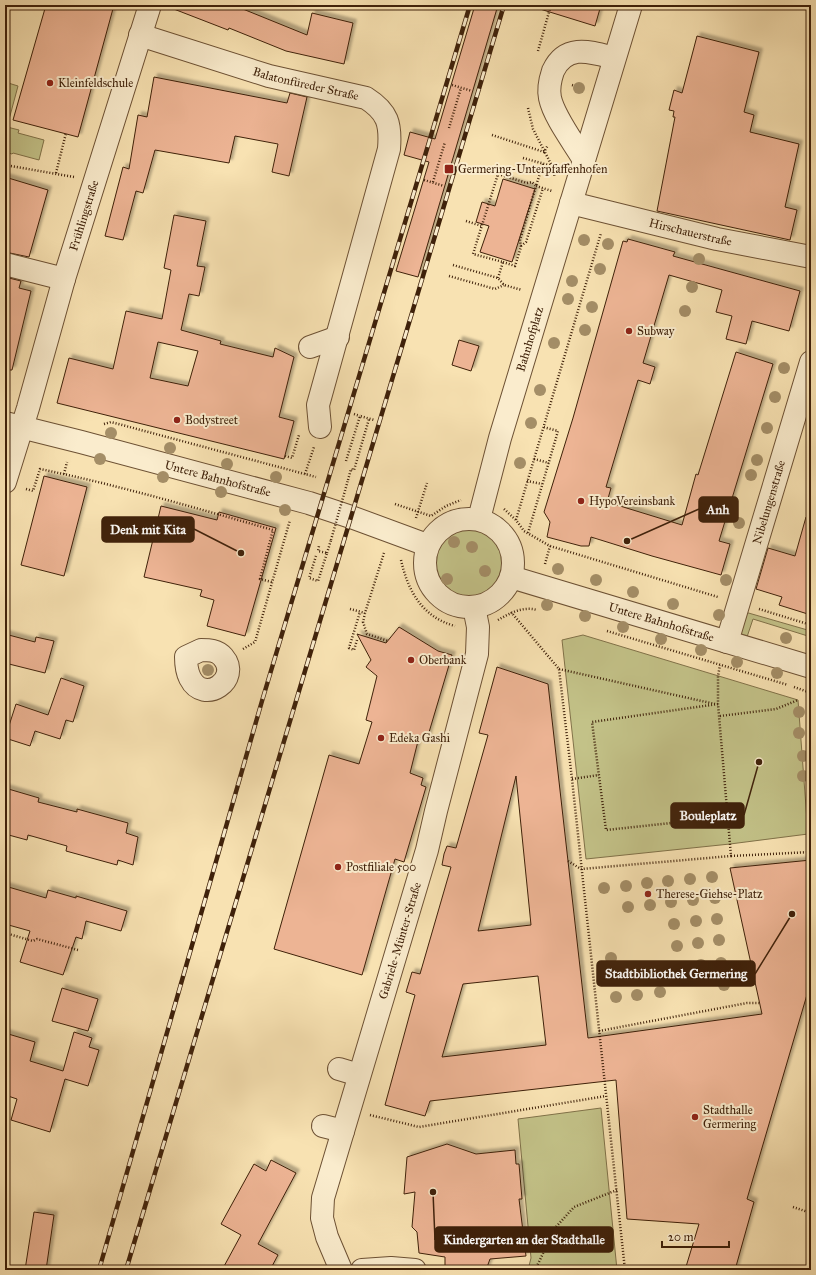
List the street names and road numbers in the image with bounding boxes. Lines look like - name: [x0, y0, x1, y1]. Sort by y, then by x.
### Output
- street label: Balatonfüreder Straße: [251, 64, 360, 103]
- street label: Frühlingstraße: [66, 178, 102, 253]
- street label: Hirschauerstraße: [648, 216, 733, 249]
- street label: Bahnhofplatz: [514, 305, 546, 373]
- street label: Untere Bahnhofstraße: [163, 458, 272, 500]
- street label: Nibelungenstraße: [750, 459, 788, 546]
- street label: Untere Bahnhofstraße: [607, 600, 716, 645]
- street label: Gabriele-Münter-Straße: [376, 881, 424, 1001]

